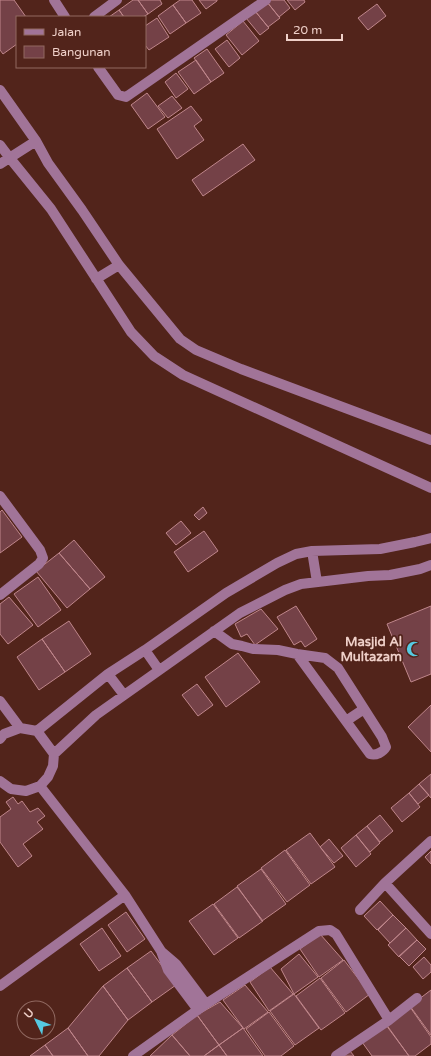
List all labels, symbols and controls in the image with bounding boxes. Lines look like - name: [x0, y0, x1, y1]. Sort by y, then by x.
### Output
- legend: [16, 16, 146, 68]
- scale bar: [287, 16, 342, 42]
- text: 20 m: [293, 23, 322, 37]
- text: Jalan: [52, 25, 81, 39]
- text: Bangunan: [52, 45, 111, 59]
- place label: Masjid Al Multazam: [340, 634, 402, 665]
- mosque icon: Masjid Al Multazam: [405, 640, 423, 658]
- north arrow: [16, 1000, 56, 1040]
- text: U: [21, 1006, 37, 1021]

